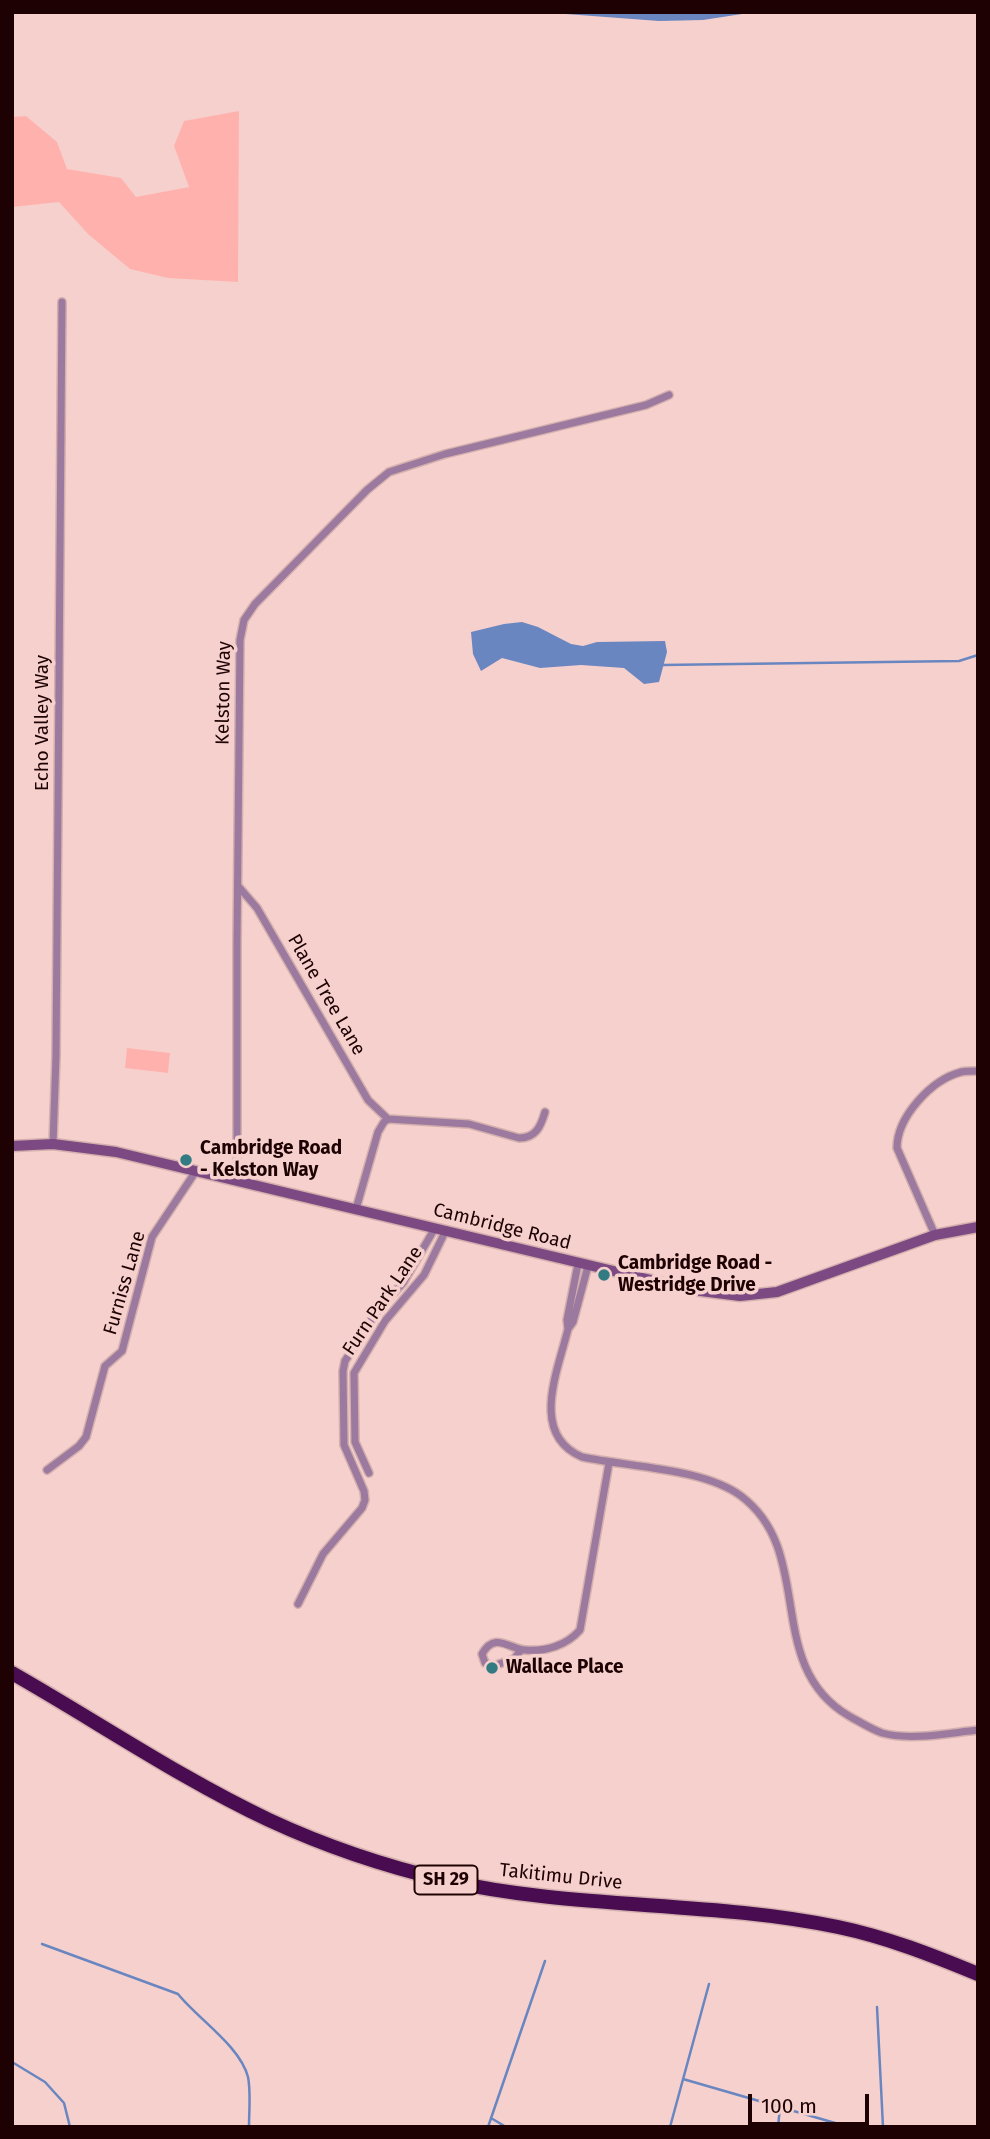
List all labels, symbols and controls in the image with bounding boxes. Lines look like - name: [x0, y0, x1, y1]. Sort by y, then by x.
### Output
- street label: Kelston Way: [212, 641, 236, 745]
- street label: Echo Valley Way: [32, 655, 54, 791]
- street label: Plane Tree Lane: [282, 930, 370, 1060]
- place label: Cambridge Road - Kelston Way: [200, 1138, 342, 1182]
- marker: Cambridge Road - Kelston Way: [178, 1152, 194, 1168]
- street label: Cambridge Road: [431, 1199, 573, 1255]
- street label: Furniss Lane: [99, 1228, 151, 1338]
- street label: Furn Park Lane: [338, 1242, 428, 1360]
- place label: Cambridge Road - Westridge Drive: [618, 1253, 772, 1297]
- marker: Cambridge Road - Westridge Drive: [596, 1267, 612, 1283]
- place label: Wallace Place: [506, 1657, 623, 1679]
- marker: Wallace Place: [484, 1660, 500, 1676]
- street label: Takitimu Drive: [498, 1859, 624, 1895]
- road number: SH 29: [414, 1866, 478, 1894]
- scale bar: [752, 2080, 873, 2124]
- text: 100 m: [761, 2093, 817, 2119]

